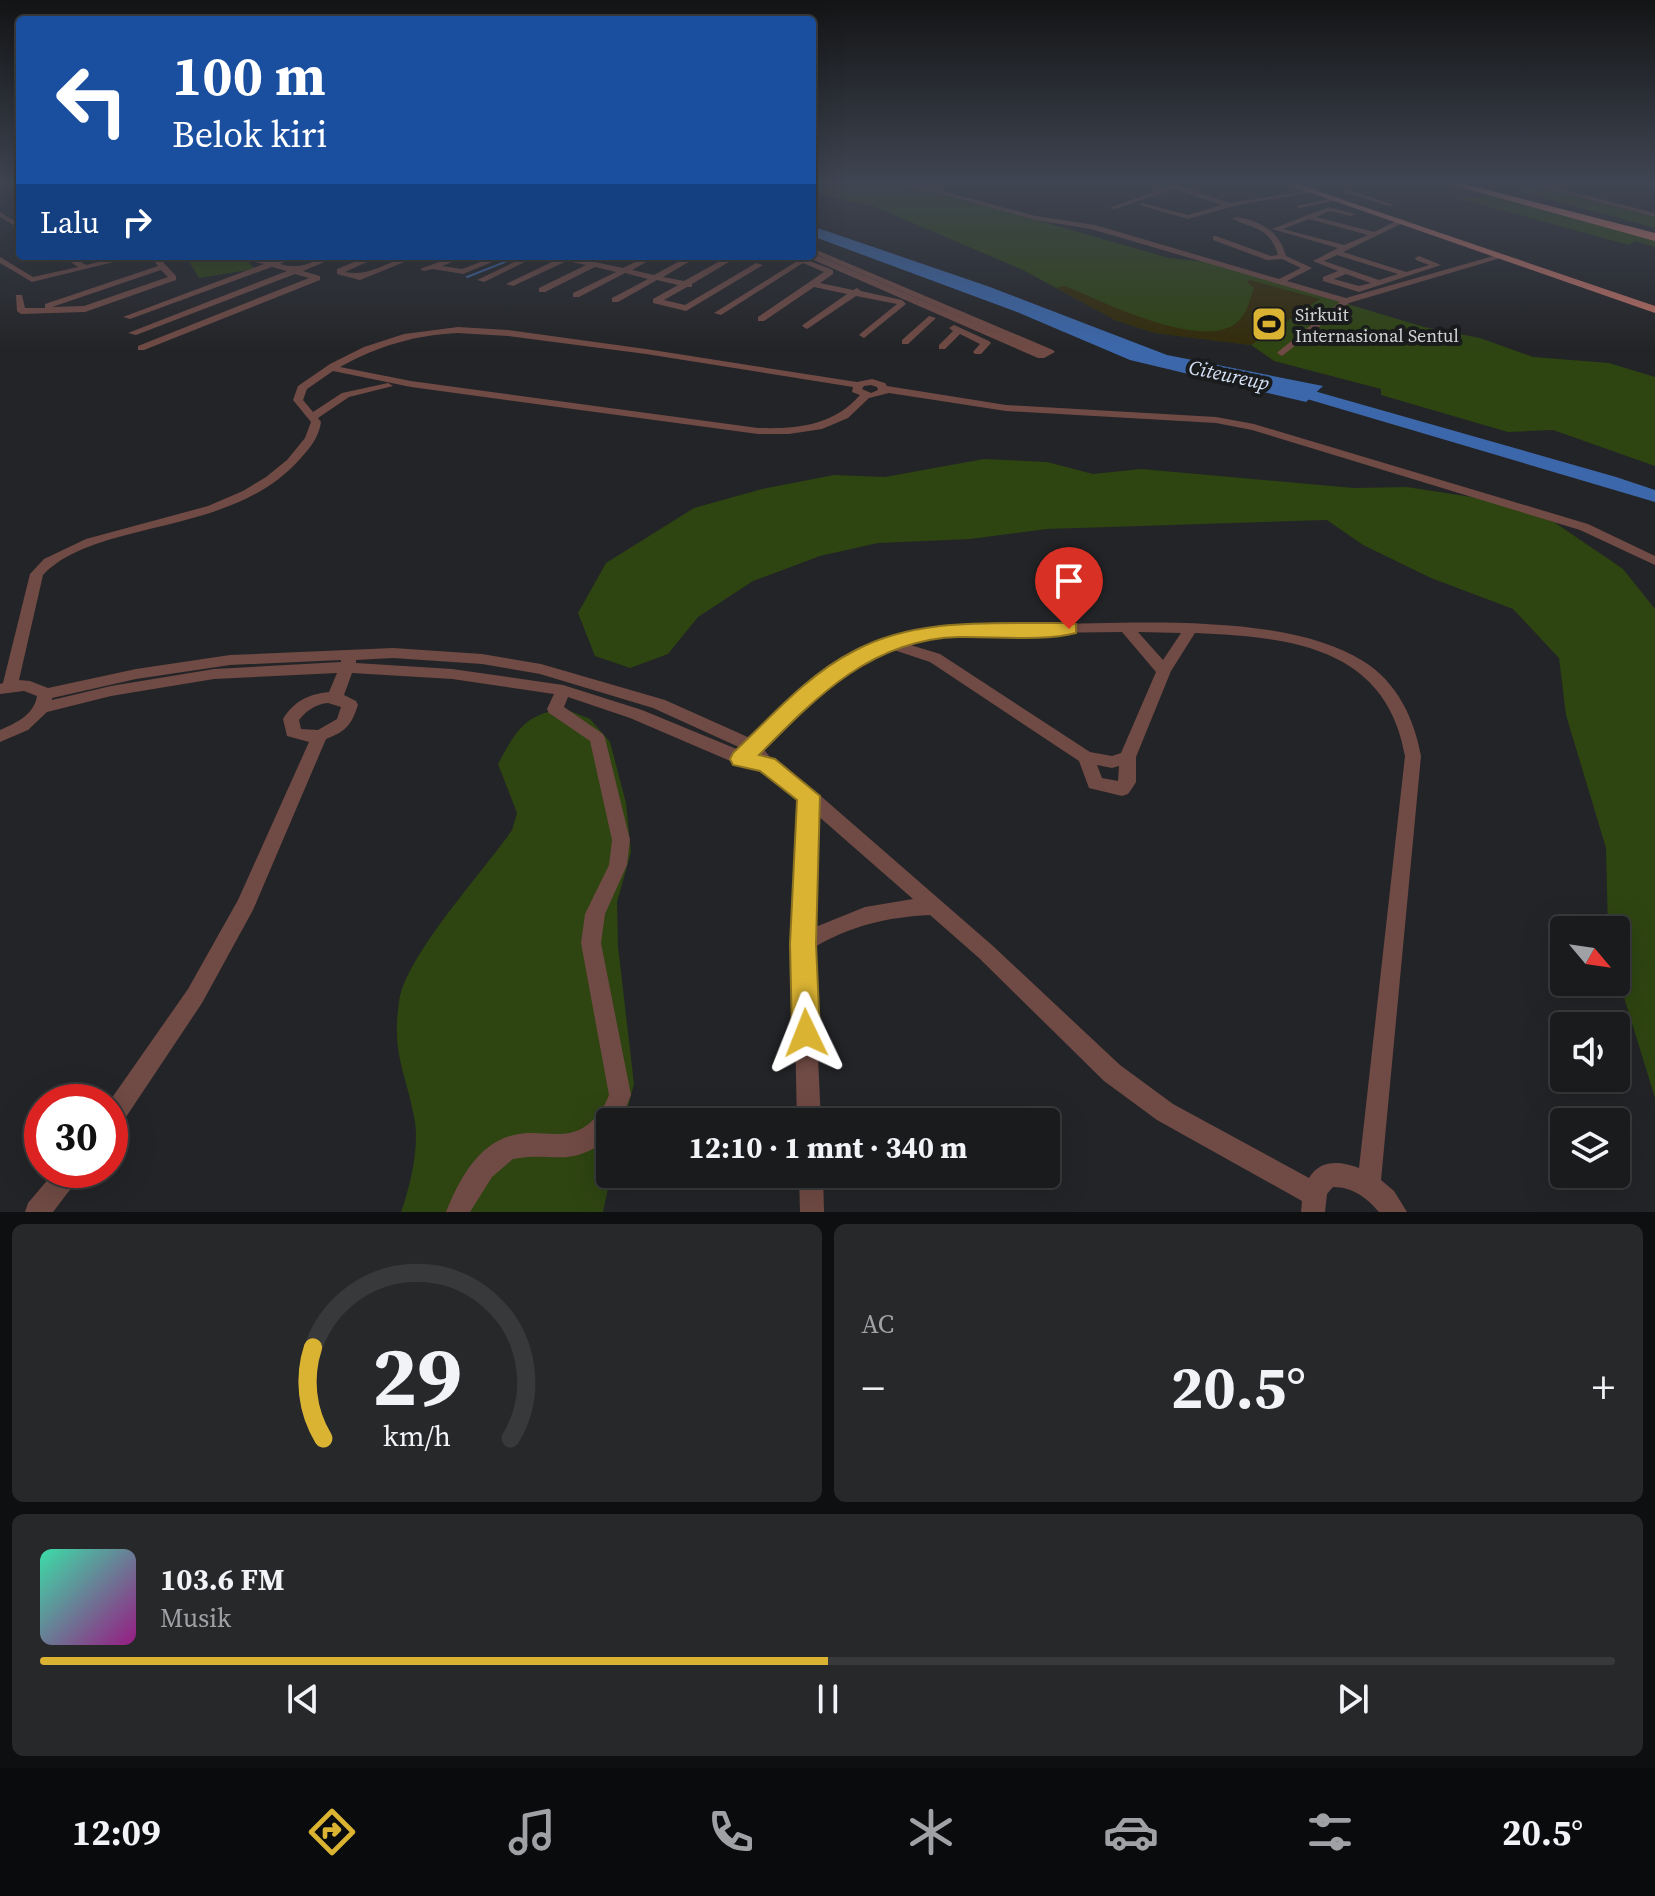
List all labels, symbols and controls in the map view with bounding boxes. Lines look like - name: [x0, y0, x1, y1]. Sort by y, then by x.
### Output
- text: 100 m: [172, 37, 326, 114]
- icon: left: [40, 48, 144, 152]
- text: Belok kiri: [172, 110, 327, 159]
- icon: right: [115, 200, 159, 244]
- text: Lalu: [40, 202, 99, 243]
- place label: Sirkuit Internasional Sentul: [1295, 302, 1459, 348]
- sports icon: Sirkuit Internasional Sentul: [1250, 305, 1288, 343]
- water label: Citeureup: [1186, 353, 1272, 397]
- pin: [1035, 547, 1103, 629]
- icon: arrive: [1047, 559, 1091, 603]
- north arrow: [1550, 916, 1630, 996]
- map controls: [1550, 916, 1630, 1188]
- position arrow: [764, 991, 848, 1075]
- button: sound: [1550, 1012, 1630, 1092]
- speed limit sign: 30: [24, 1084, 128, 1188]
- button: layers: [1550, 1108, 1630, 1188]
- text: 12:10 · 1 mnt · 340 m: [688, 1127, 968, 1168]
- text: AC: [862, 1306, 894, 1342]
- text: 29: [372, 1319, 462, 1433]
- text: 20.5°: [1171, 1346, 1306, 1428]
- text: −: [862, 1357, 885, 1418]
- text: +: [1592, 1357, 1615, 1418]
- text: km/h: [383, 1416, 451, 1456]
- text: 103.6 FM: [160, 1559, 285, 1600]
- text: Musik: [160, 1600, 231, 1636]
- icon: previous: [281, 1677, 325, 1721]
- icon: pause: [806, 1677, 850, 1721]
- icon: next: [1331, 1677, 1375, 1721]
- icon: directions: [304, 1804, 360, 1860]
- icon: music: [504, 1804, 560, 1860]
- icon: phone: [703, 1804, 759, 1860]
- icon: climate: [903, 1804, 959, 1860]
- icon: car: [1103, 1804, 1159, 1860]
- icon: filters: [1302, 1804, 1358, 1860]
- text: 12:09: [72, 1808, 161, 1857]
- text: 20.5°: [1502, 1808, 1583, 1857]

